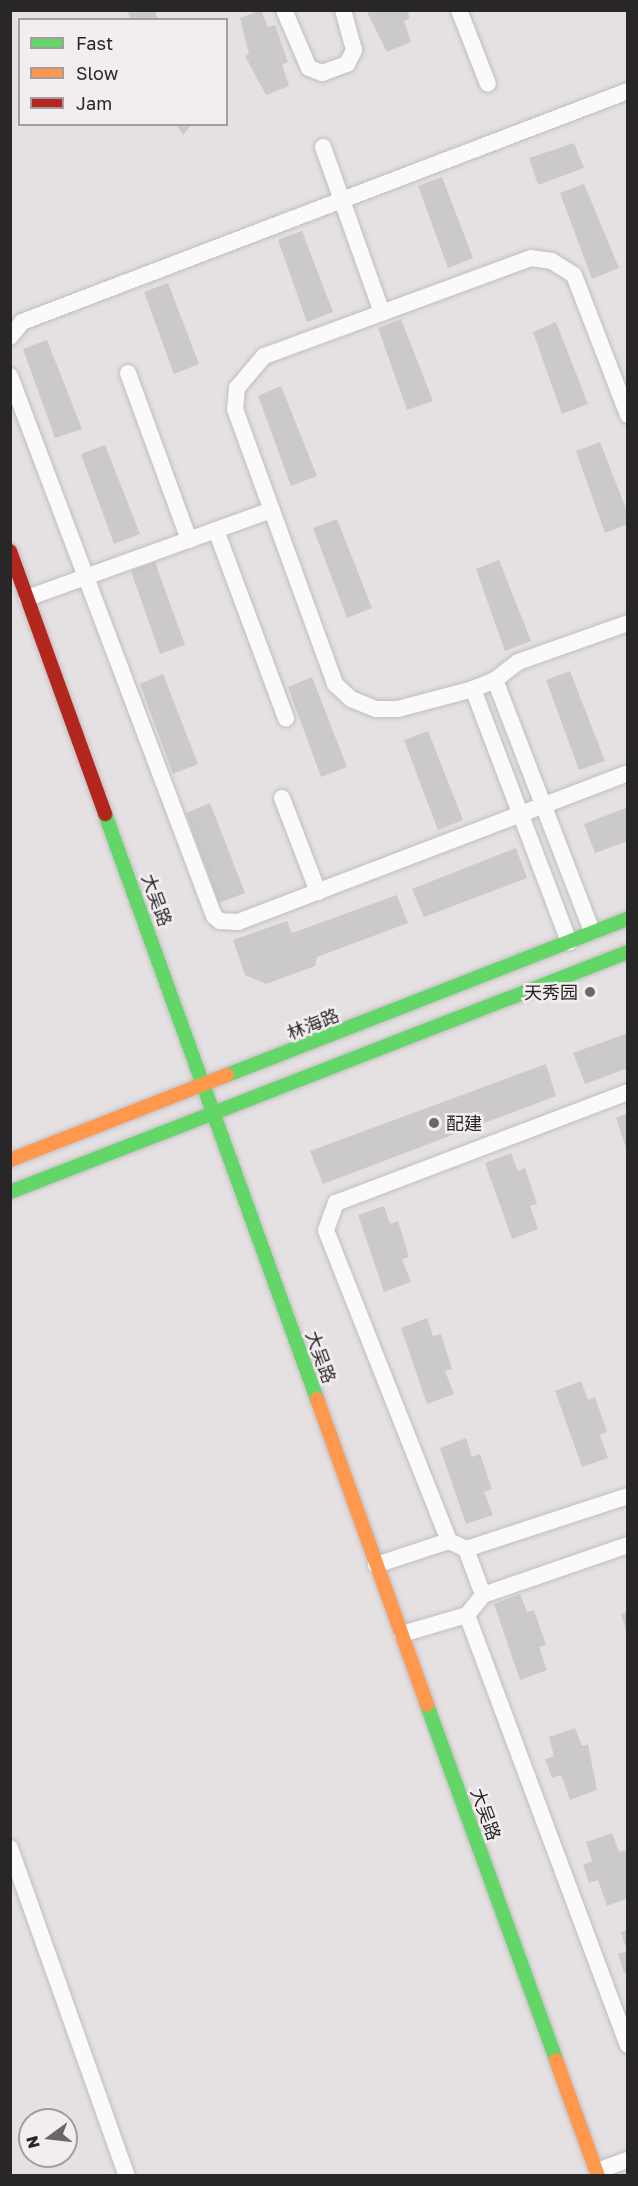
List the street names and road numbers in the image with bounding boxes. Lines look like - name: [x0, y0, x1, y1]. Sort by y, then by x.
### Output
- street label: 大吴路: [138, 871, 176, 929]
- street label: 林海路: [284, 1004, 342, 1044]
- street label: 大吴路: [302, 1328, 340, 1386]
- street label: 大吴路: [467, 1785, 505, 1843]

